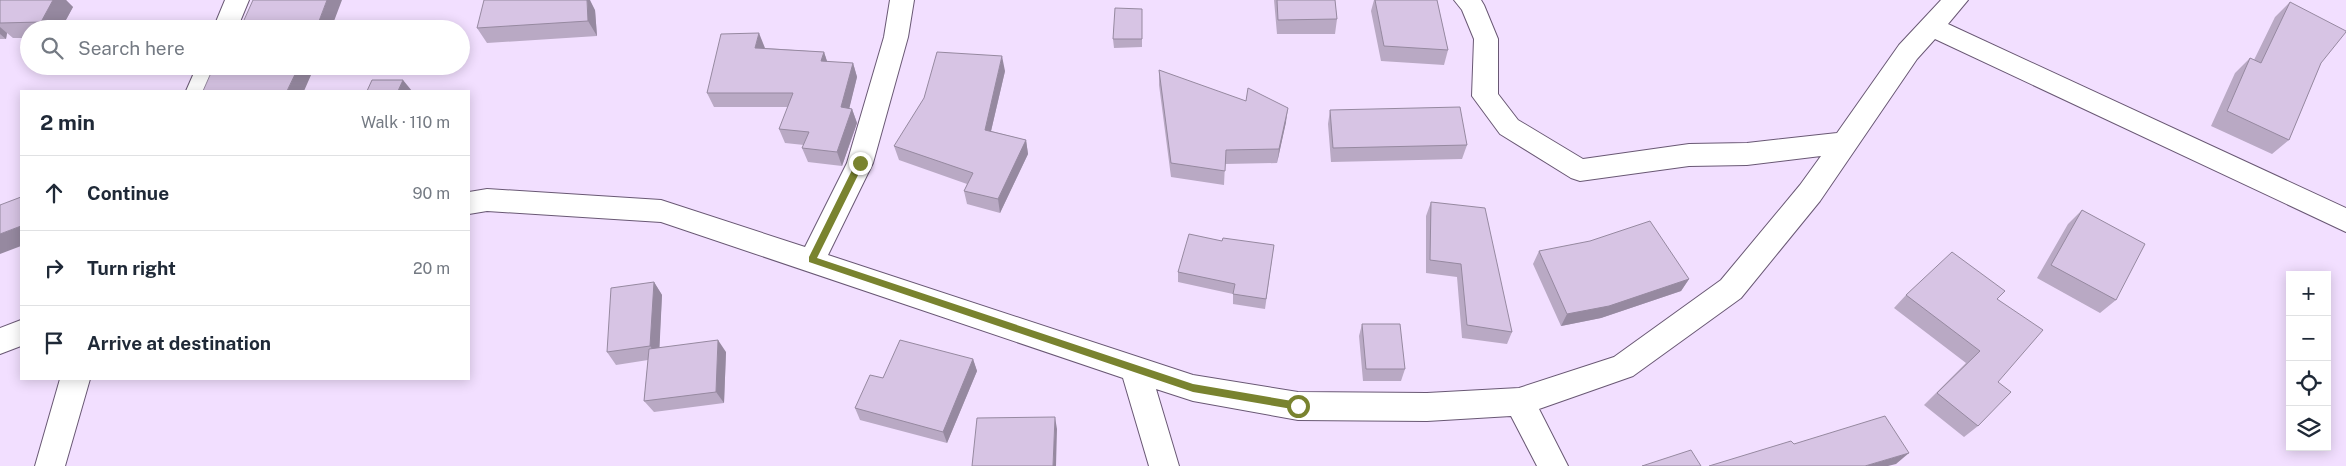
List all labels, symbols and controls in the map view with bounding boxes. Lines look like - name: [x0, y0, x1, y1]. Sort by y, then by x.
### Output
- search box: [20, 20, 470, 75]
- icon: search: [38, 34, 66, 62]
- text: Search here: [78, 37, 185, 59]
- text: 2 min: [40, 110, 95, 135]
- text: Walk · 110 m: [361, 113, 450, 132]
- route end: [849, 152, 872, 175]
- icon: ahead: [40, 179, 68, 207]
- text: Continue: [87, 182, 169, 204]
- text: 90 m: [413, 184, 450, 203]
- icon: right: [40, 254, 68, 282]
- text: Turn right: [87, 257, 176, 279]
- text: 20 m: [413, 259, 450, 278]
- map controls: [2286, 271, 2331, 451]
- button: +: [2286, 271, 2331, 316]
- button: −: [2286, 316, 2331, 361]
- icon: arrive: [40, 329, 68, 357]
- text: Arrive at destination: [87, 332, 271, 354]
- button: locate: [2286, 361, 2331, 406]
- route start: [1287, 395, 1310, 418]
- button: layers: [2286, 406, 2331, 451]

